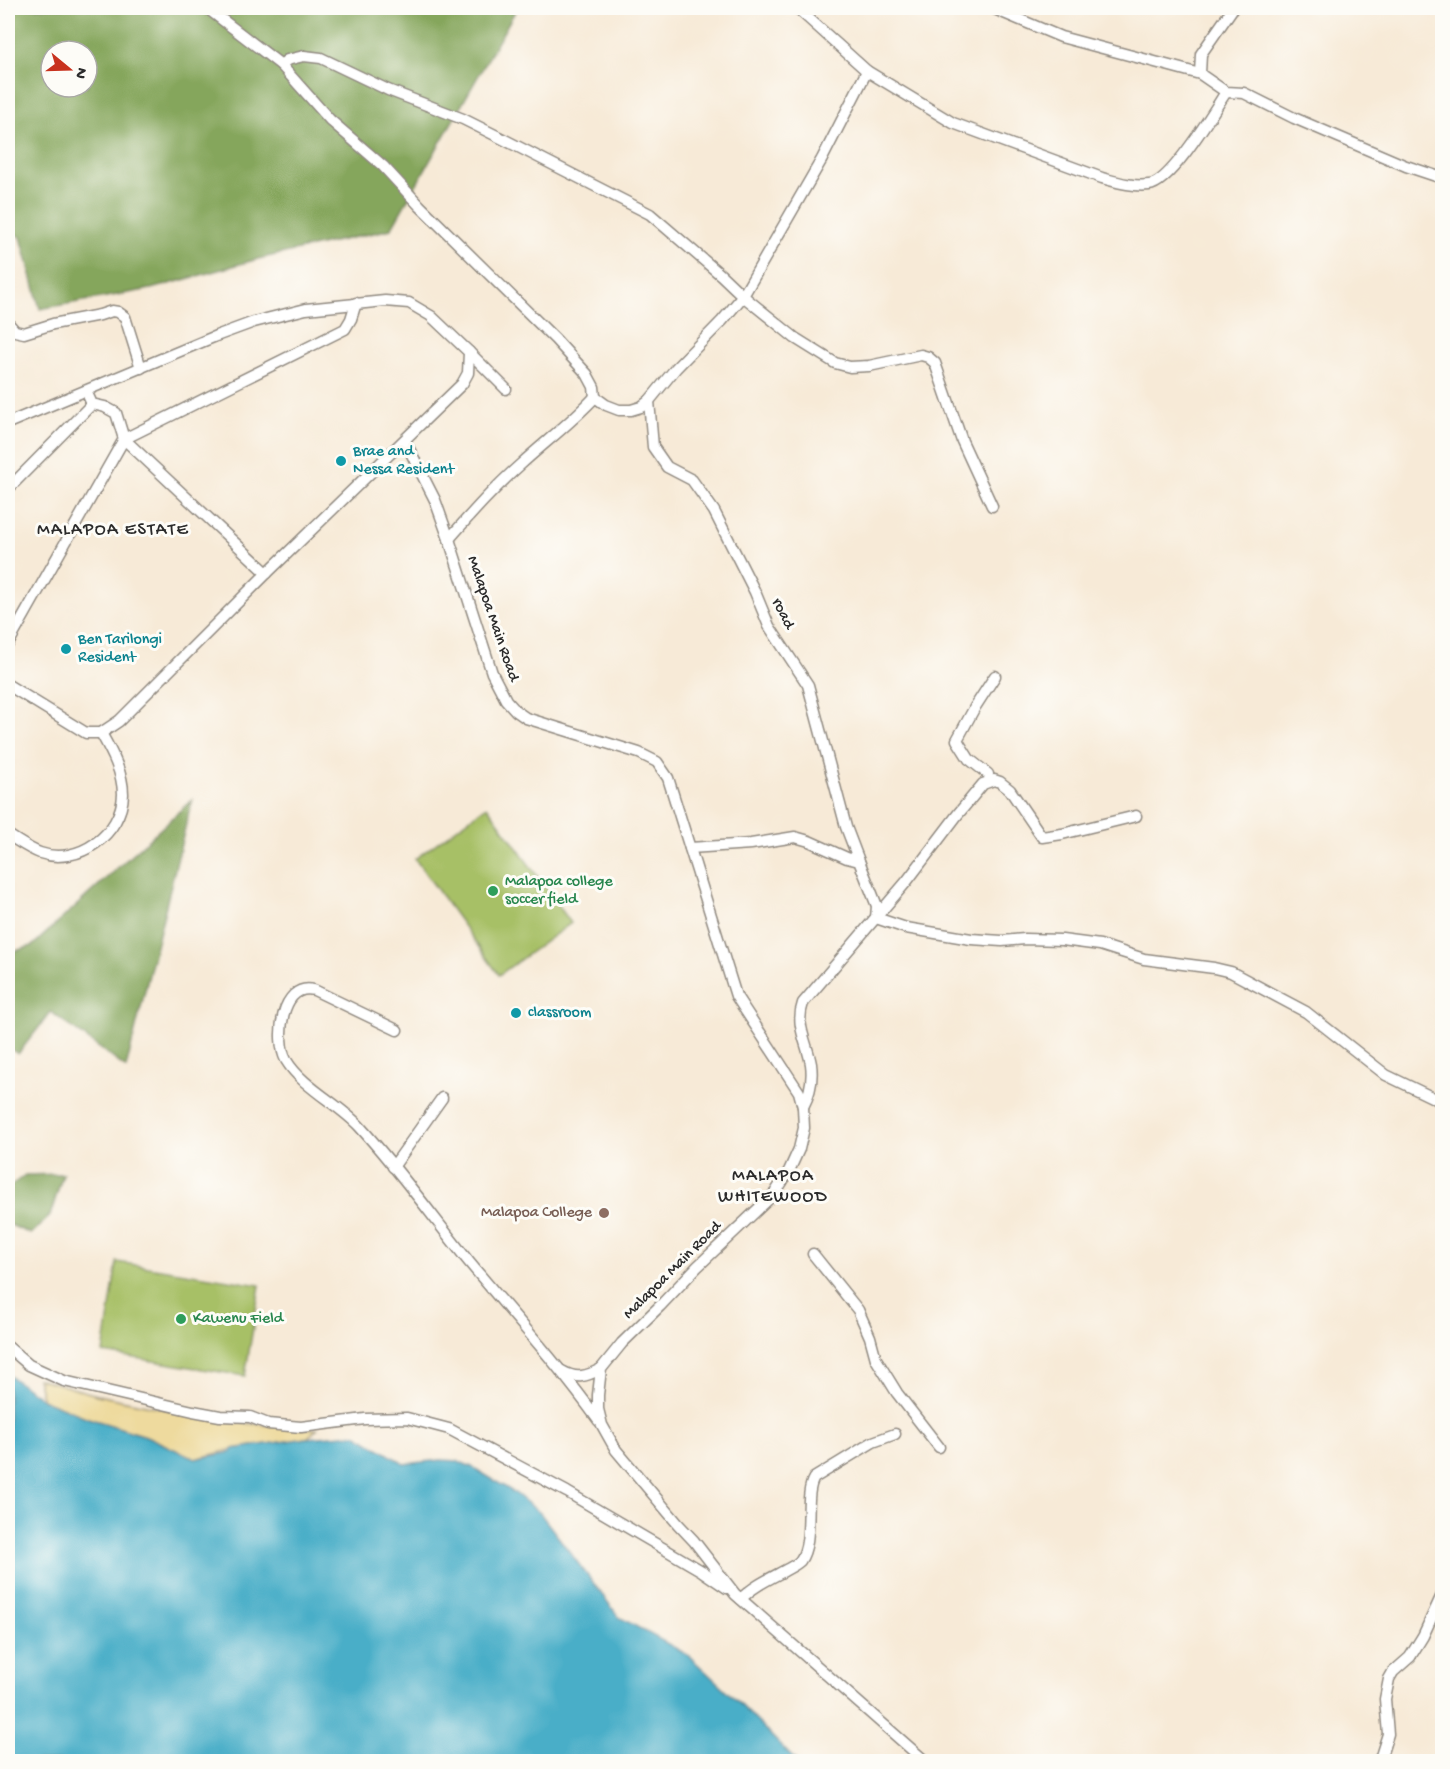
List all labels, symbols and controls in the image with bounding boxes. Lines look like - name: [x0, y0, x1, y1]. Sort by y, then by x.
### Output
- north arrow: [39, 39, 99, 99]
- text: N: [69, 65, 91, 81]
- place label: Brae and Nessa Resident: [352, 443, 455, 480]
- marker: Brae and Nessa Resident: [334, 454, 348, 468]
- district label: MALAPOA ESTATE: [37, 520, 189, 541]
- street label: Malapoa Main Road: [462, 554, 523, 686]
- street label: road: [766, 595, 799, 634]
- place label: Ben Tarilongi Resident: [77, 631, 162, 668]
- marker: Ben Tarilongi Resident: [59, 642, 73, 656]
- place label: Malapoa college soccer field: [505, 873, 613, 910]
- marker: Malapoa college soccer field: [486, 884, 500, 898]
- place label: classroom: [528, 1004, 592, 1023]
- marker: classroom: [509, 1006, 523, 1020]
- district label: MALAPOA WHITEWOOD: [718, 1166, 828, 1208]
- place label: Malapoa College: [481, 1204, 593, 1223]
- marker: Malapoa College: [597, 1206, 611, 1220]
- street label: Malapoa Main Road: [620, 1217, 727, 1324]
- place label: Kawenu Field: [193, 1310, 285, 1329]
- marker: Kawenu Field: [174, 1312, 188, 1326]

